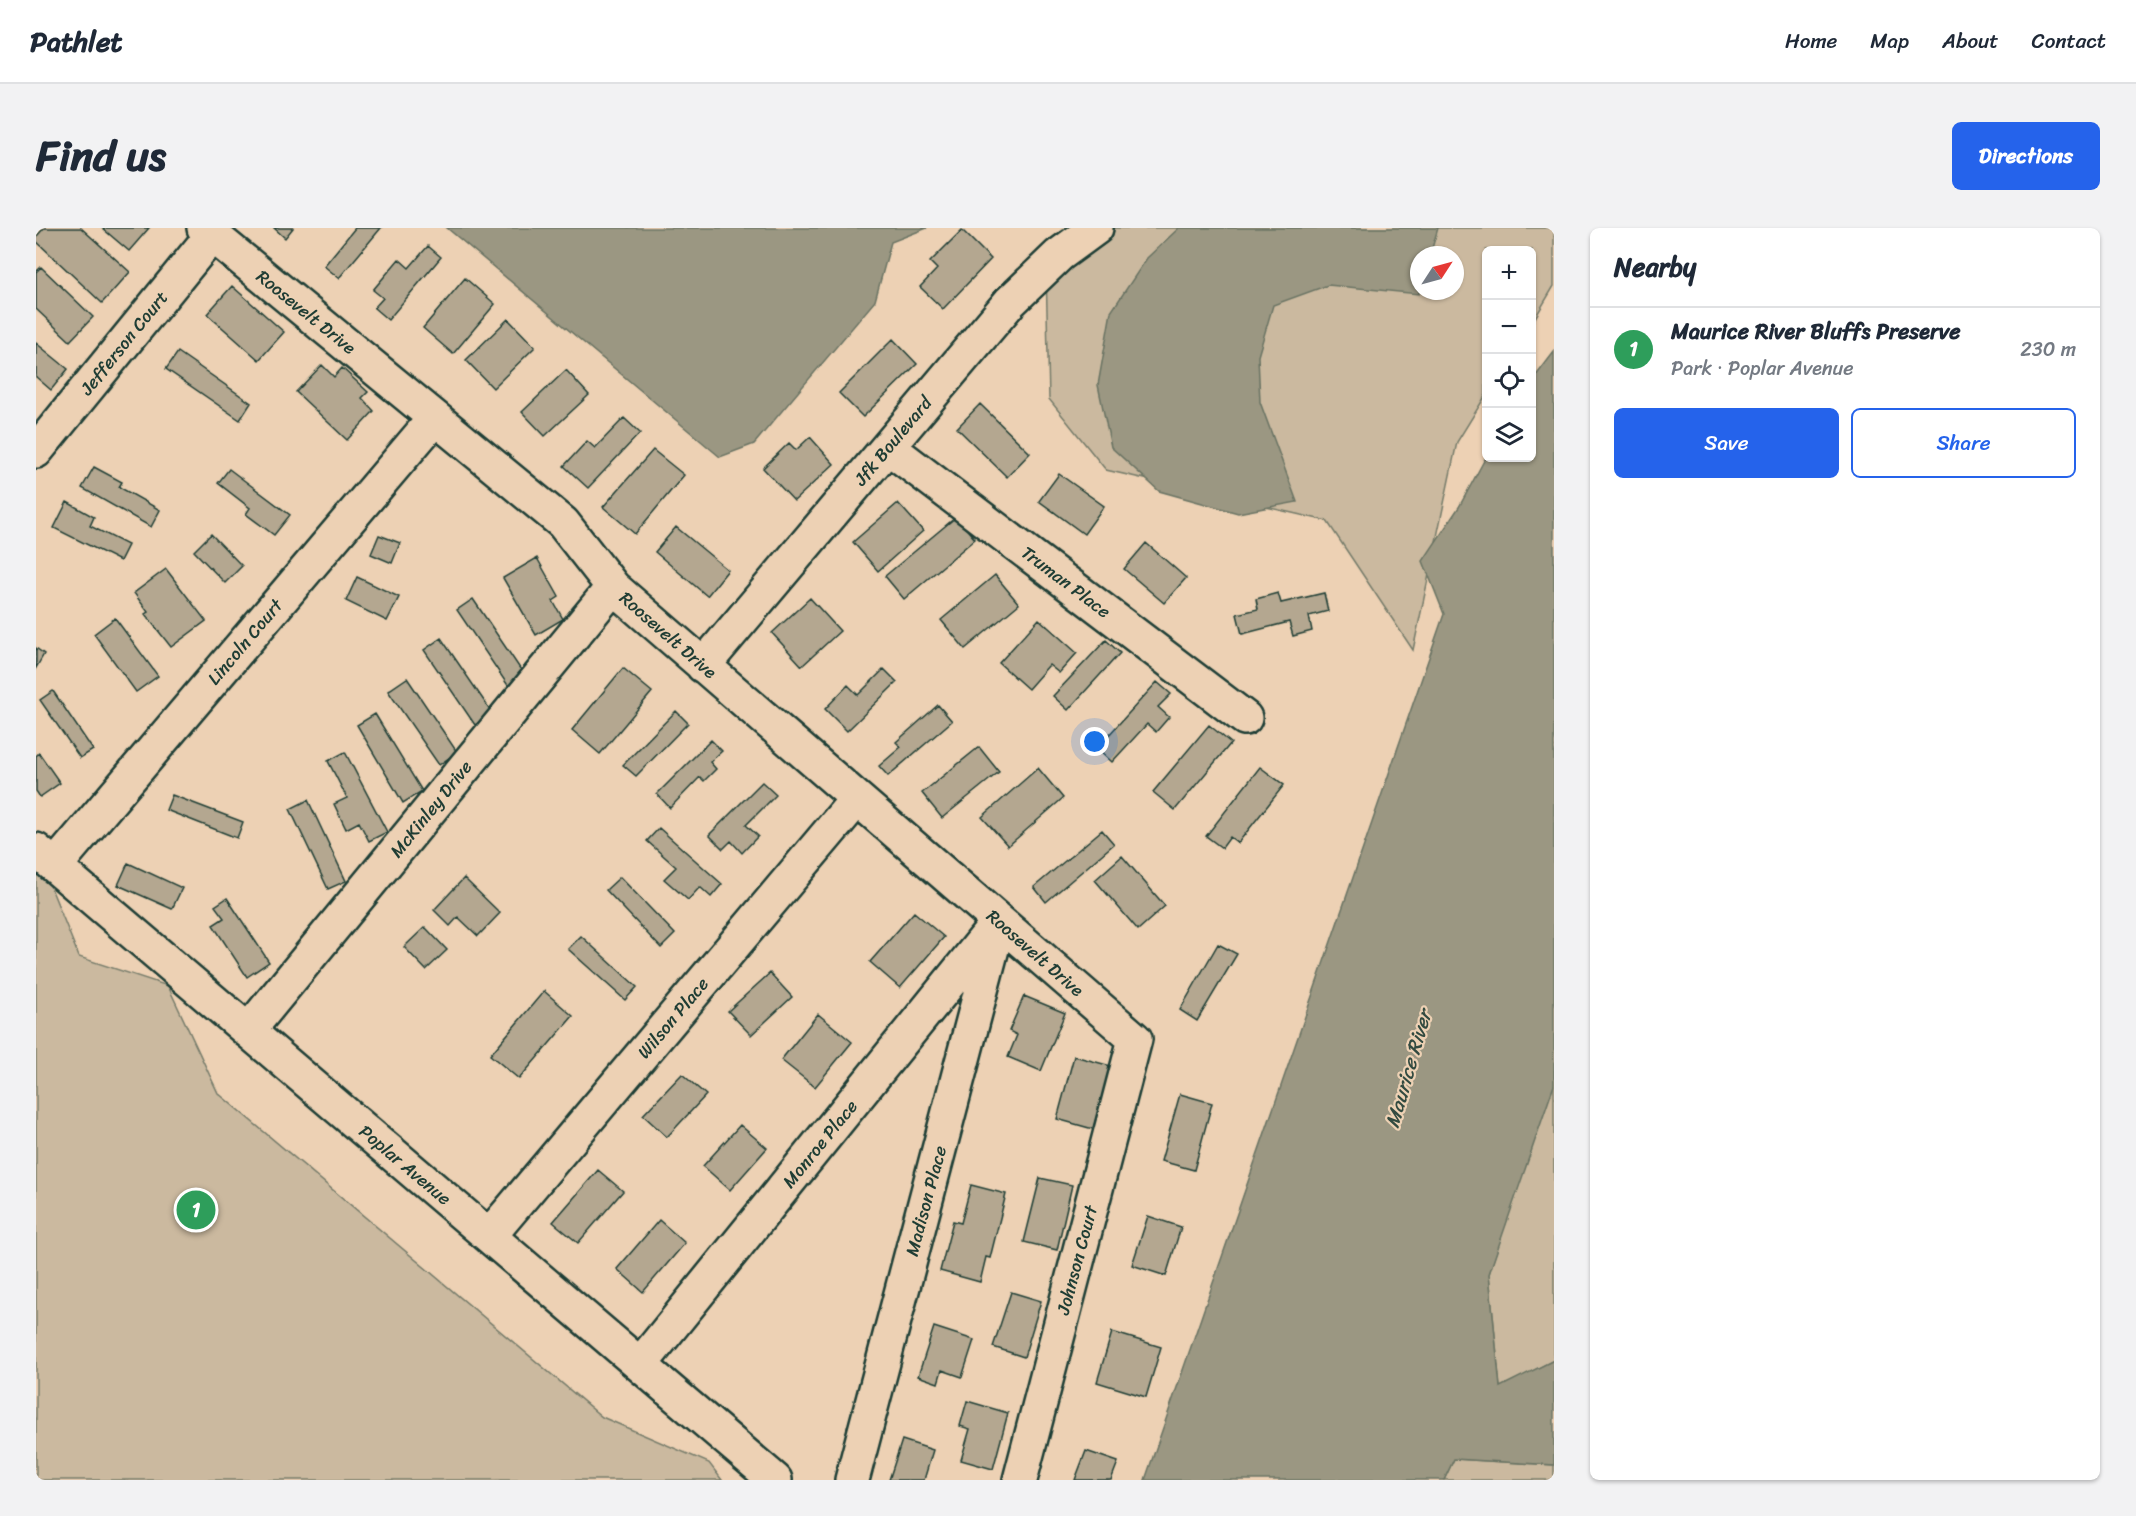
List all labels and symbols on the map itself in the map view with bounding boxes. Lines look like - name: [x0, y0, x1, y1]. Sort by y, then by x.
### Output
- north arrow: [1410, 246, 1464, 300]
- street label: Roosevelt Drive: [249, 261, 364, 363]
- street label: Jefferson Court: [71, 283, 177, 403]
- street label: Jfk Boulevard: [845, 388, 941, 494]
- street label: Truman Place: [1014, 537, 1118, 627]
- street label: Roosevelt Drive: [612, 583, 725, 687]
- street label: Lincoln Court: [199, 591, 291, 693]
- your location: [1080, 727, 1109, 756]
- street label: McKinley Drive: [381, 753, 481, 865]
- street label: Roosevelt Drive: [979, 901, 1092, 1005]
- street label: Wilson Place: [629, 970, 717, 1066]
- water label: Maurice River: [1375, 1002, 1443, 1132]
- street label: Monroe Place: [774, 1092, 866, 1196]
- street label: Poplar Avenue: [351, 1116, 459, 1214]
- street label: Madison Place: [896, 1142, 956, 1260]
- pin: 1: [176, 1188, 216, 1232]
- street label: Johnson Court: [1047, 1201, 1107, 1319]

